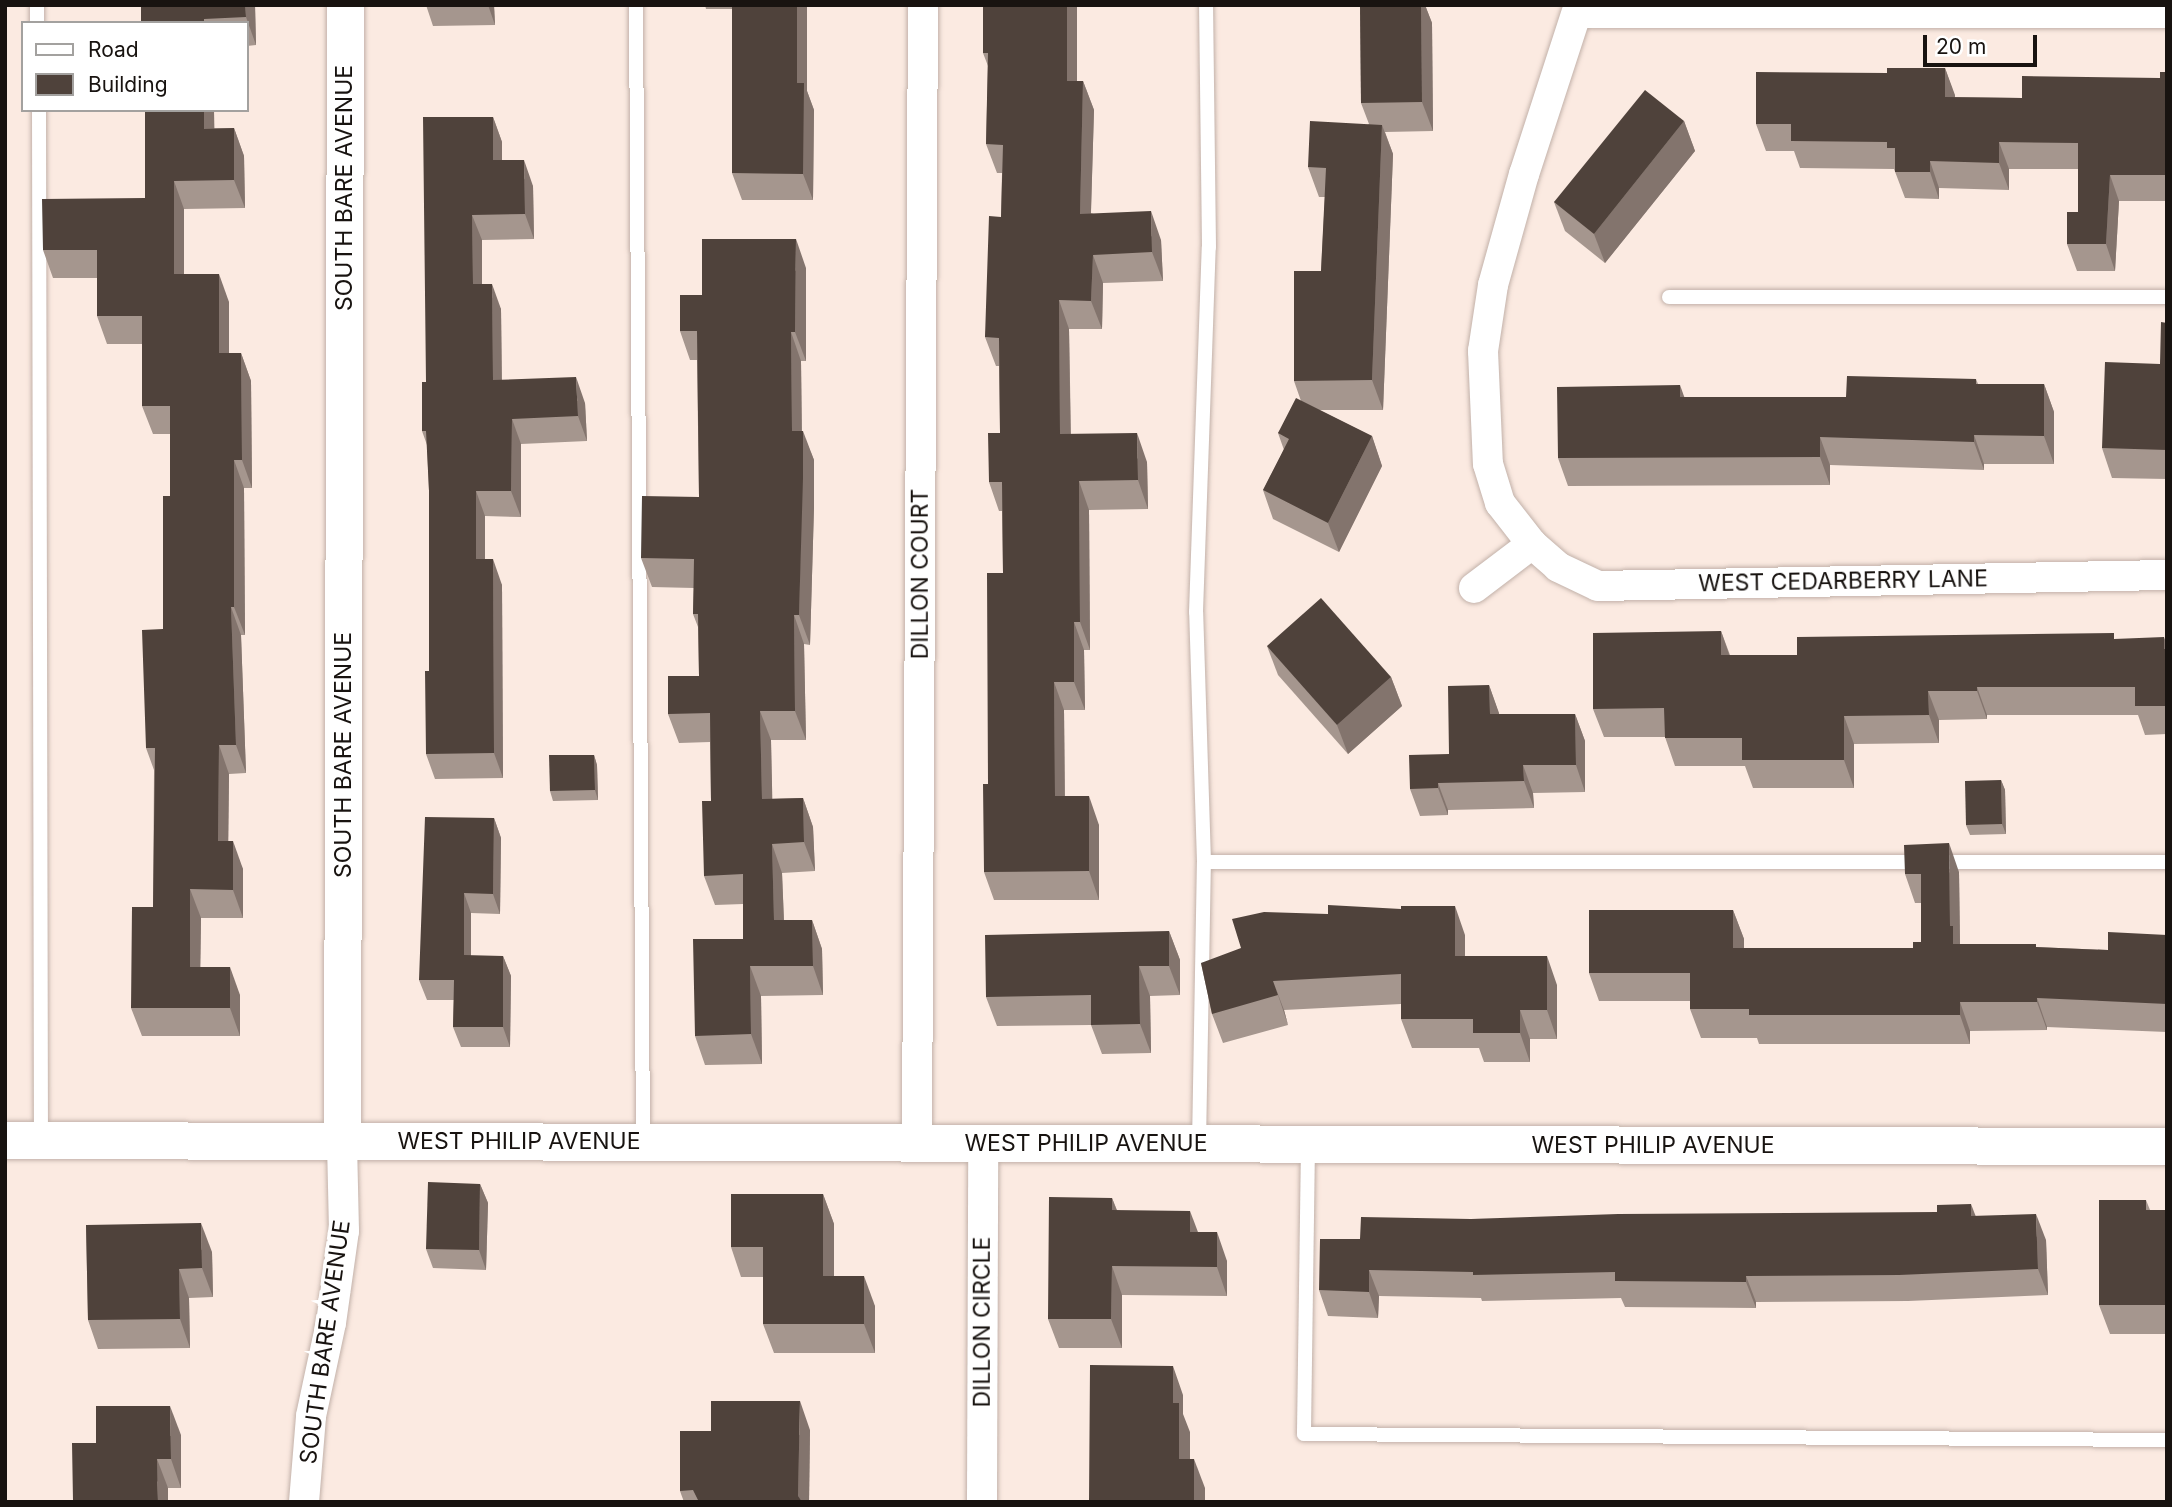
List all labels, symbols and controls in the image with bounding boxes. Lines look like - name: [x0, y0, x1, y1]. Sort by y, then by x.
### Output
- legend: [21, 21, 248, 112]
- scale bar: [1927, 21, 2041, 65]
- text: 20 m: [1936, 34, 1986, 59]
- text: Road: [88, 37, 139, 62]
- street label: SOUTH BARE AVENUE: [330, 65, 358, 311]
- text: Building: [88, 72, 168, 97]
- street label: DILLON COURT: [906, 489, 934, 659]
- street label: WEST CEDARBERRY LANE: [1698, 565, 1988, 597]
- street label: SOUTH BARE AVENUE: [329, 632, 357, 878]
- street label: WEST PHILIP AVENUE: [397, 1127, 641, 1155]
- street label: WEST PHILIP AVENUE: [964, 1129, 1208, 1157]
- street label: WEST PHILIP AVENUE: [1531, 1131, 1775, 1159]
- street label: SOUTH BARE AVENUE: [294, 1218, 356, 1466]
- street label: DILLON CIRCLE: [968, 1237, 996, 1407]

